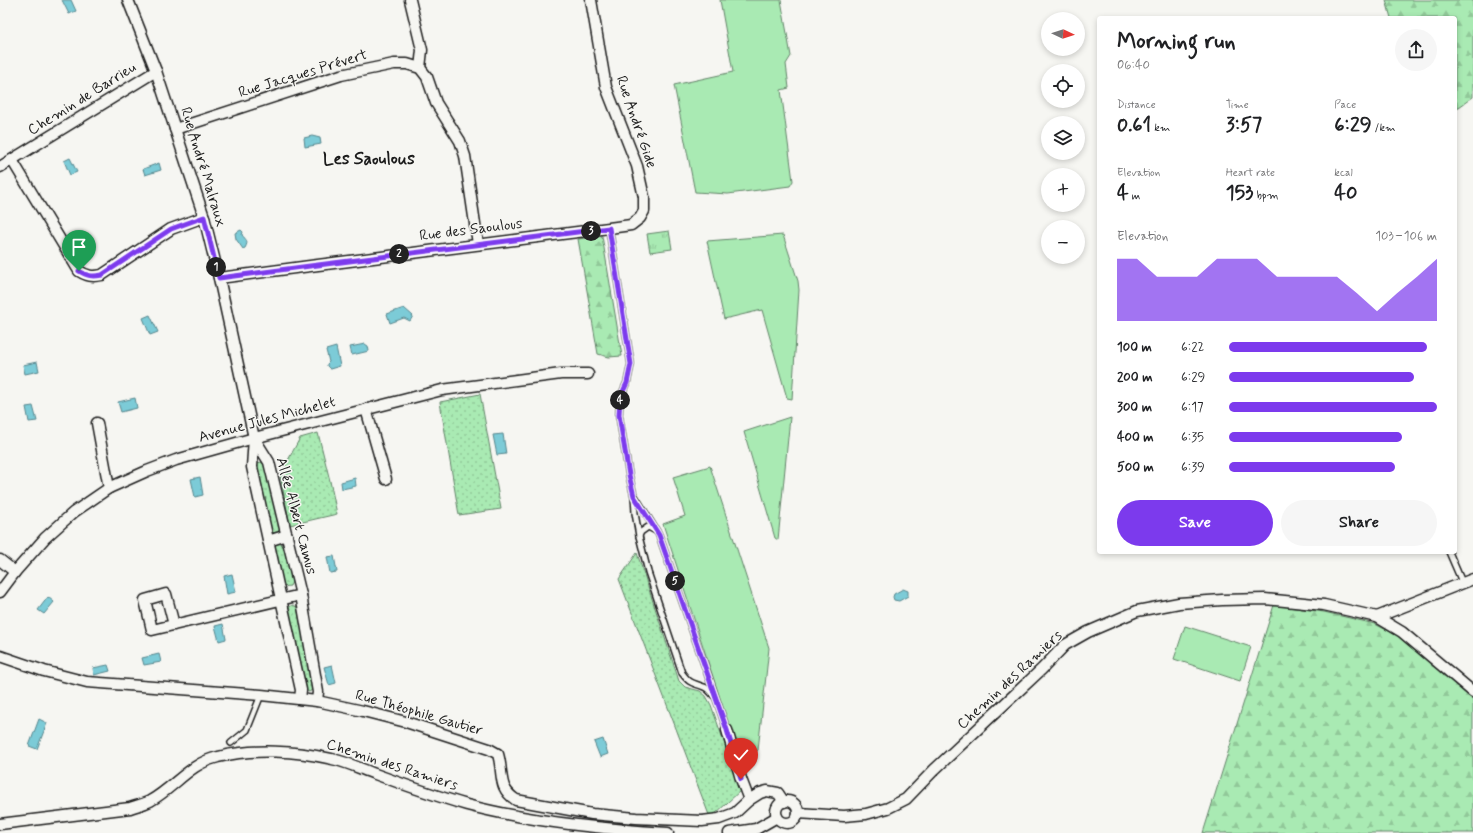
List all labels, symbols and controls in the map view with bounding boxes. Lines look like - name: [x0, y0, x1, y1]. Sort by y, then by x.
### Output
- north arrow: [1041, 12, 1085, 56]
- map controls: [1041, 12, 1085, 264]
- text: Morning run: [1117, 28, 1236, 56]
- button: share: [1395, 29, 1437, 71]
- street label: Rue Jacques Prévert: [236, 45, 370, 103]
- text: 06:40: [1117, 57, 1150, 74]
- street label: Chemin de Barrieu: [24, 58, 140, 140]
- button: locate: [1041, 64, 1085, 108]
- street label: Rue André Gide: [611, 73, 661, 171]
- text: Distance: [1117, 98, 1156, 112]
- text: Time: [1226, 98, 1249, 112]
- text: Pace: [1334, 98, 1356, 112]
- street label: Rue André Malraux: [175, 105, 231, 230]
- text: 0.61: [1117, 112, 1151, 139]
- text: 3:57: [1226, 112, 1262, 139]
- text: 6:29: [1334, 112, 1372, 139]
- button: layers: [1041, 116, 1085, 160]
- text: km: [1151, 121, 1170, 135]
- text: /km: [1372, 121, 1395, 135]
- district label: Les Saoulous: [323, 148, 415, 170]
- text: Elevation: [1117, 166, 1160, 180]
- text: Heart rate: [1226, 166, 1275, 180]
- text: kcal: [1334, 166, 1353, 180]
- button: +: [1041, 168, 1085, 212]
- text: 4: [1117, 180, 1129, 207]
- text: 153: [1226, 180, 1253, 207]
- text: 40: [1334, 180, 1357, 207]
- text: m: [1129, 189, 1140, 203]
- text: bpm: [1253, 189, 1279, 203]
- street label: Rue des Saoulous: [418, 214, 524, 246]
- button: −: [1041, 220, 1085, 264]
- pin: 3: [581, 221, 601, 241]
- text: 3: [589, 224, 593, 238]
- text: Elevation: [1117, 228, 1168, 245]
- text: 103–106 m: [1375, 228, 1437, 245]
- pin: [62, 230, 96, 271]
- icon: arrive: [68, 236, 90, 258]
- pin: 2: [389, 244, 409, 264]
- text: 2: [396, 247, 402, 261]
- pin: 1: [206, 257, 226, 277]
- text: 1: [214, 260, 218, 274]
- text: 100 m: [1117, 339, 1152, 356]
- text: 6:22: [1181, 339, 1204, 356]
- text: 200 m: [1117, 369, 1152, 386]
- text: 6:29: [1181, 369, 1205, 386]
- pin: 4: [610, 390, 630, 410]
- street label: Avenue Jules Michelet: [196, 392, 338, 448]
- text: 4: [617, 393, 623, 407]
- text: 300 m: [1117, 399, 1152, 416]
- text: 6:17: [1181, 399, 1203, 416]
- text: 400 m: [1117, 429, 1154, 446]
- text: 6:35: [1181, 429, 1204, 446]
- street label: Allée Albert Camus: [271, 455, 321, 577]
- text: 500 m: [1117, 459, 1154, 476]
- text: 6:39: [1181, 459, 1205, 476]
- button: Save: [1117, 500, 1273, 546]
- button: Share: [1281, 500, 1437, 546]
- pin: 5: [665, 571, 685, 591]
- text: 5: [672, 574, 678, 588]
- street label: Chemin des Ramiers: [953, 626, 1067, 734]
- street label: Rue Théophile Gautier: [353, 685, 485, 741]
- street label: Chemin des Ramiers: [324, 734, 461, 796]
- pin: [724, 738, 758, 779]
- icon: check: [730, 744, 752, 766]

